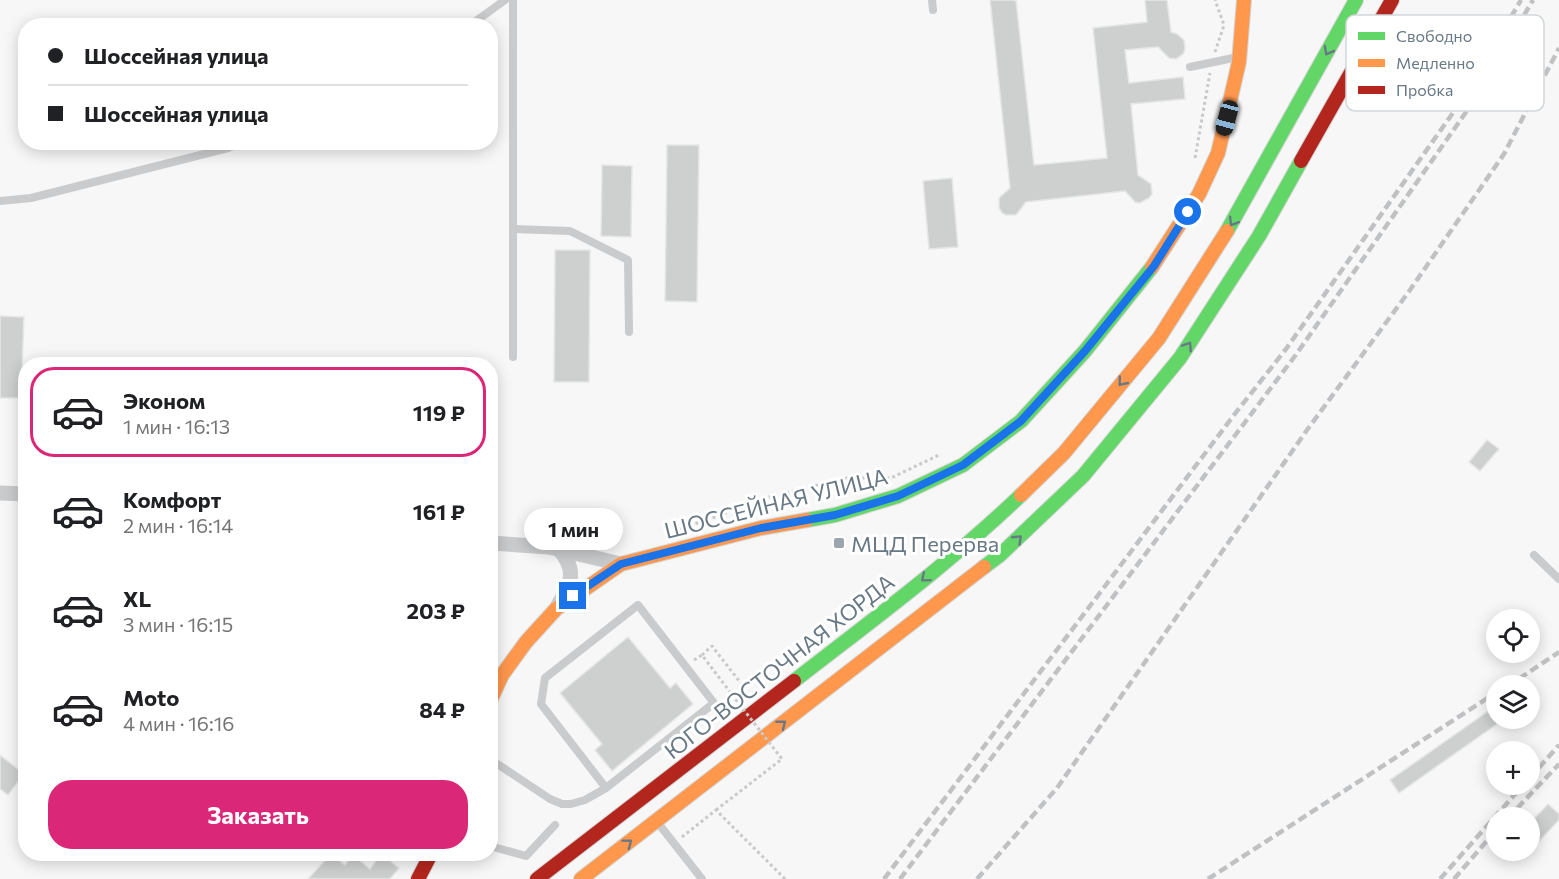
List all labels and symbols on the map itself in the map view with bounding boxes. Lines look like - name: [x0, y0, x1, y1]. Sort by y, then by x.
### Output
- legend: [1346, 15, 1544, 111]
- text: Свободно: [1396, 26, 1472, 45]
- one-way arrow: [1324, 45, 1335, 55]
- text: Медленно: [1396, 53, 1475, 72]
- text: Пробка: [1396, 80, 1453, 99]
- car: [1214, 98, 1240, 138]
- route start: [1174, 198, 1201, 225]
- one-way arrow: [1229, 216, 1241, 226]
- one-way arrow: [1181, 342, 1192, 353]
- one-way arrow: [1119, 375, 1130, 386]
- street label: ШОССЕЙНАЯ УЛИЦА: [661, 462, 891, 544]
- callout: 1 мин: [524, 509, 622, 551]
- place label: МЦД Перерва: [851, 530, 999, 557]
- one-way arrow: [1010, 535, 1021, 546]
- marker: МЦД Перерва: [832, 536, 846, 550]
- street label: ЮГО-ВОСТОЧНАЯ ХОРДА: [659, 568, 899, 764]
- one-way arrow: [921, 571, 932, 582]
- route end: [559, 582, 586, 609]
- one-way arrow: [775, 721, 786, 732]
- one-way arrow: [621, 839, 632, 850]

